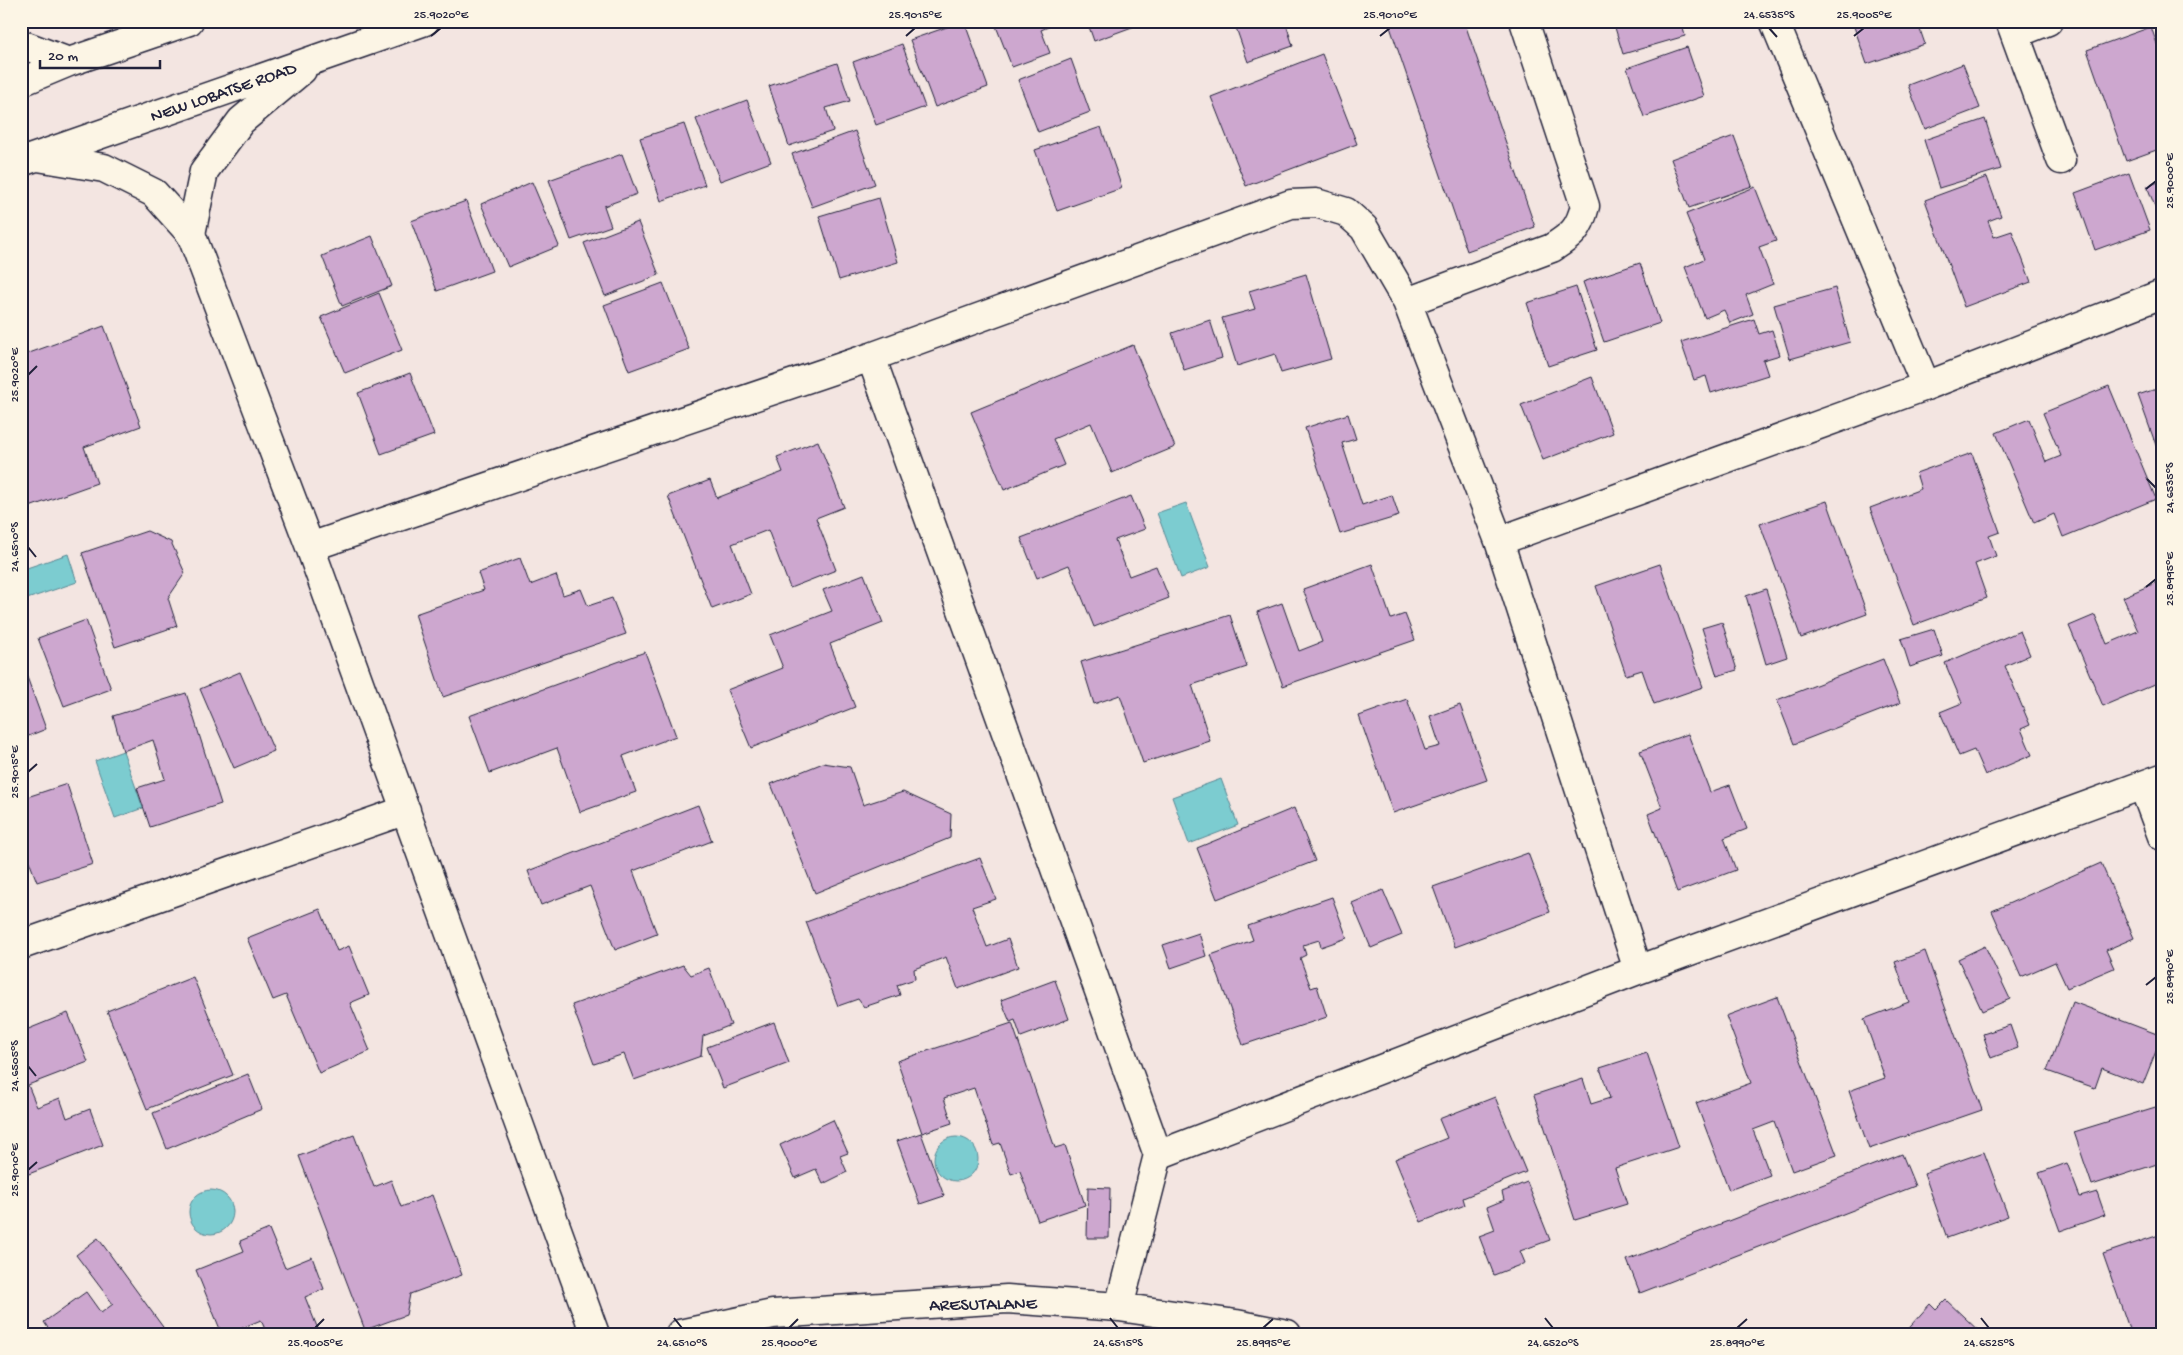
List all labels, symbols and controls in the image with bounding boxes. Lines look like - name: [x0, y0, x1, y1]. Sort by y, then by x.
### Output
- text: 25.9020°E: [414, 9, 469, 23]
- text: 25.9015°E: [889, 9, 942, 23]
- text: 25.9010°E: [1363, 9, 1417, 23]
- text: 24.6535°S: [1743, 9, 1795, 23]
- text: 25.9005°E: [1837, 9, 1892, 23]
- scale bar: [40, 38, 160, 70]
- text: 20 m: [48, 48, 78, 66]
- street label: NEW LOBATSE ROAD: [148, 58, 300, 128]
- text: 25.9000°E: [2164, 153, 2178, 209]
- text: 25.9020°E: [9, 347, 23, 402]
- text: 24.6535°S: [2164, 462, 2178, 514]
- text: 24.6510°S: [9, 521, 23, 572]
- text: 25.8995°E: [2164, 552, 2178, 606]
- text: 25.9015°E: [9, 745, 23, 798]
- text: 25.8990°E: [2164, 949, 2178, 1004]
- text: 24.6505°S: [9, 1040, 23, 1092]
- text: 25.9010°E: [9, 1143, 23, 1197]
- street label: ARESUTALANE: [929, 1294, 1038, 1317]
- text: 25.9005°E: [288, 1337, 343, 1351]
- text: 24.6510°S: [657, 1337, 708, 1351]
- text: 25.9000°E: [761, 1337, 817, 1351]
- text: 24.6515°S: [1093, 1337, 1143, 1351]
- text: 25.8995°E: [1236, 1337, 1290, 1351]
- text: 24.6520°S: [1527, 1337, 1579, 1351]
- text: 25.8990°E: [1710, 1337, 1765, 1351]
- text: 24.6525°S: [1964, 1337, 2015, 1351]

